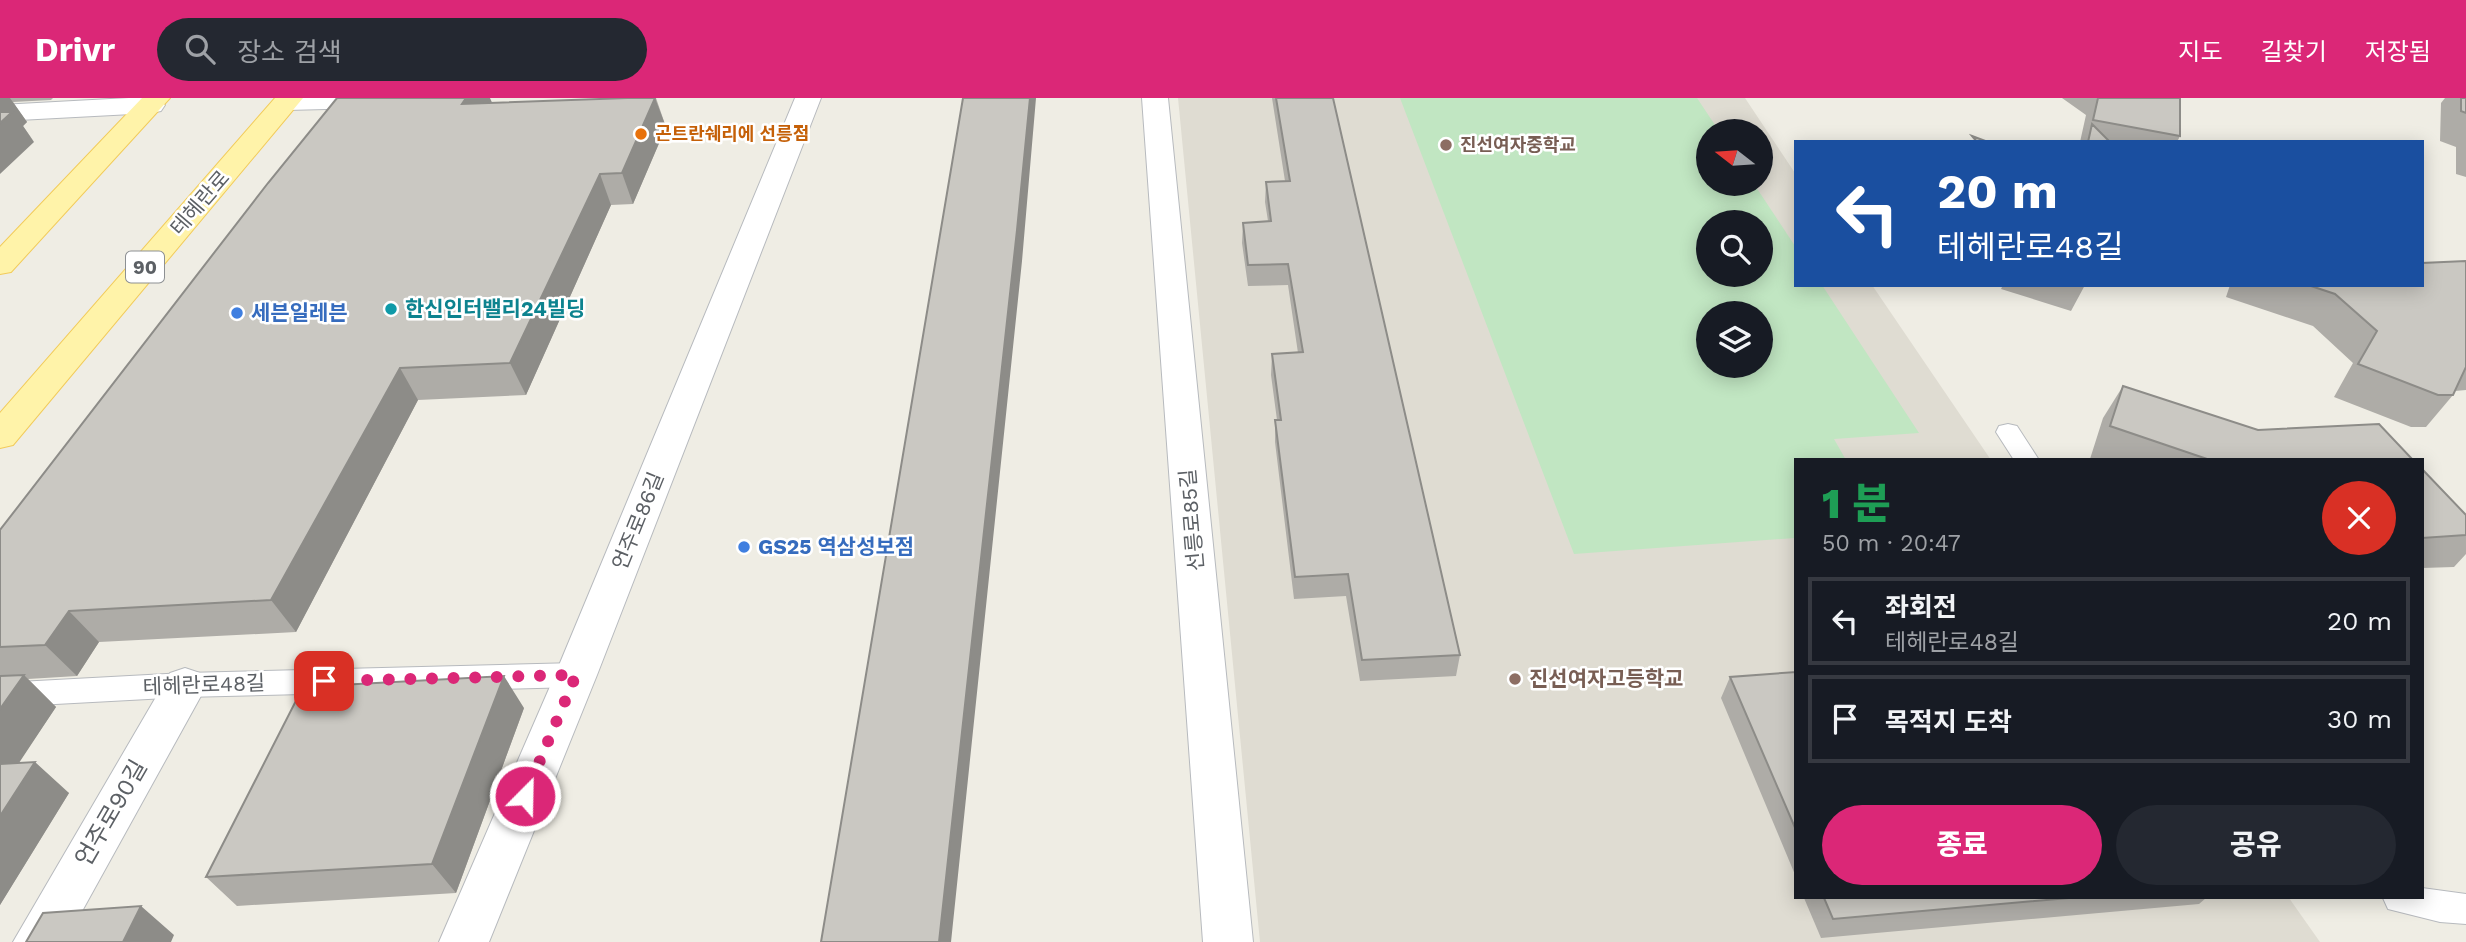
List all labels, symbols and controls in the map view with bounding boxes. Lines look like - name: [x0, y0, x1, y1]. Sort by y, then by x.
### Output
- search box: [157, 18, 647, 81]
- text: Drivr: [35, 30, 115, 69]
- icon: search: [181, 30, 219, 68]
- text: 장소 검색: [237, 37, 342, 67]
- text: 지도: [2178, 38, 2223, 66]
- text: 길찾기: [2261, 38, 2327, 66]
- text: 저장됨: [2365, 38, 2431, 66]
- north arrow: [1696, 119, 1773, 196]
- map controls: [1696, 119, 1773, 378]
- place label: 곤트란쉐리에 선릉점: [655, 123, 809, 144]
- marker: 곤트란쉐리에 선릉점: [633, 126, 649, 142]
- place label: 진선여자중학교: [1460, 134, 1576, 155]
- marker: 진선여자중학교: [1438, 137, 1454, 153]
- text: 20 m: [1937, 162, 2058, 220]
- street label: 테헤란로: [165, 165, 234, 240]
- icon: left: [1822, 168, 1913, 259]
- button: search: [1696, 210, 1773, 287]
- text: 테헤란로48길: [1937, 228, 2123, 266]
- road number: 90: [126, 252, 164, 282]
- place label: 한신인터밸리24빌딩: [405, 296, 585, 321]
- place label: 세븐일레븐: [251, 300, 348, 325]
- marker: 한신인터밸리24빌딩: [383, 301, 399, 317]
- button: layers: [1696, 301, 1773, 378]
- marker: 세븐일레븐: [229, 305, 245, 321]
- street label: 언주로86길: [607, 468, 668, 573]
- street label: 선릉로85길: [1175, 468, 1208, 572]
- text: 1 분: [1822, 479, 1891, 528]
- button: close: [2322, 481, 2396, 555]
- text: 50 m · 20:47: [1822, 530, 1961, 557]
- place label: GS25 역삼성보점: [758, 534, 914, 559]
- marker: GS25 역삼성보점: [736, 539, 752, 555]
- text: 좌회전: [1885, 592, 1957, 622]
- icon: left: [1826, 602, 1864, 640]
- text: 20 m: [2327, 606, 2392, 636]
- text: 테헤란로48길: [1885, 629, 2019, 656]
- pin: [294, 651, 354, 711]
- icon: arrive: [305, 662, 343, 700]
- place label: 진선여자고등학교: [1529, 666, 1684, 691]
- street label: 테헤란로48길: [142, 670, 266, 699]
- marker: 진선여자고등학교: [1507, 671, 1523, 687]
- icon: arrive: [1826, 700, 1864, 738]
- text: 30 m: [2327, 704, 2392, 734]
- text: 목적지 도착: [1885, 707, 2012, 737]
- street label: 언주로90길: [69, 755, 153, 871]
- position arrow: [488, 759, 562, 833]
- button: 종료: [1822, 805, 2102, 885]
- button: 공유: [2116, 805, 2396, 885]

